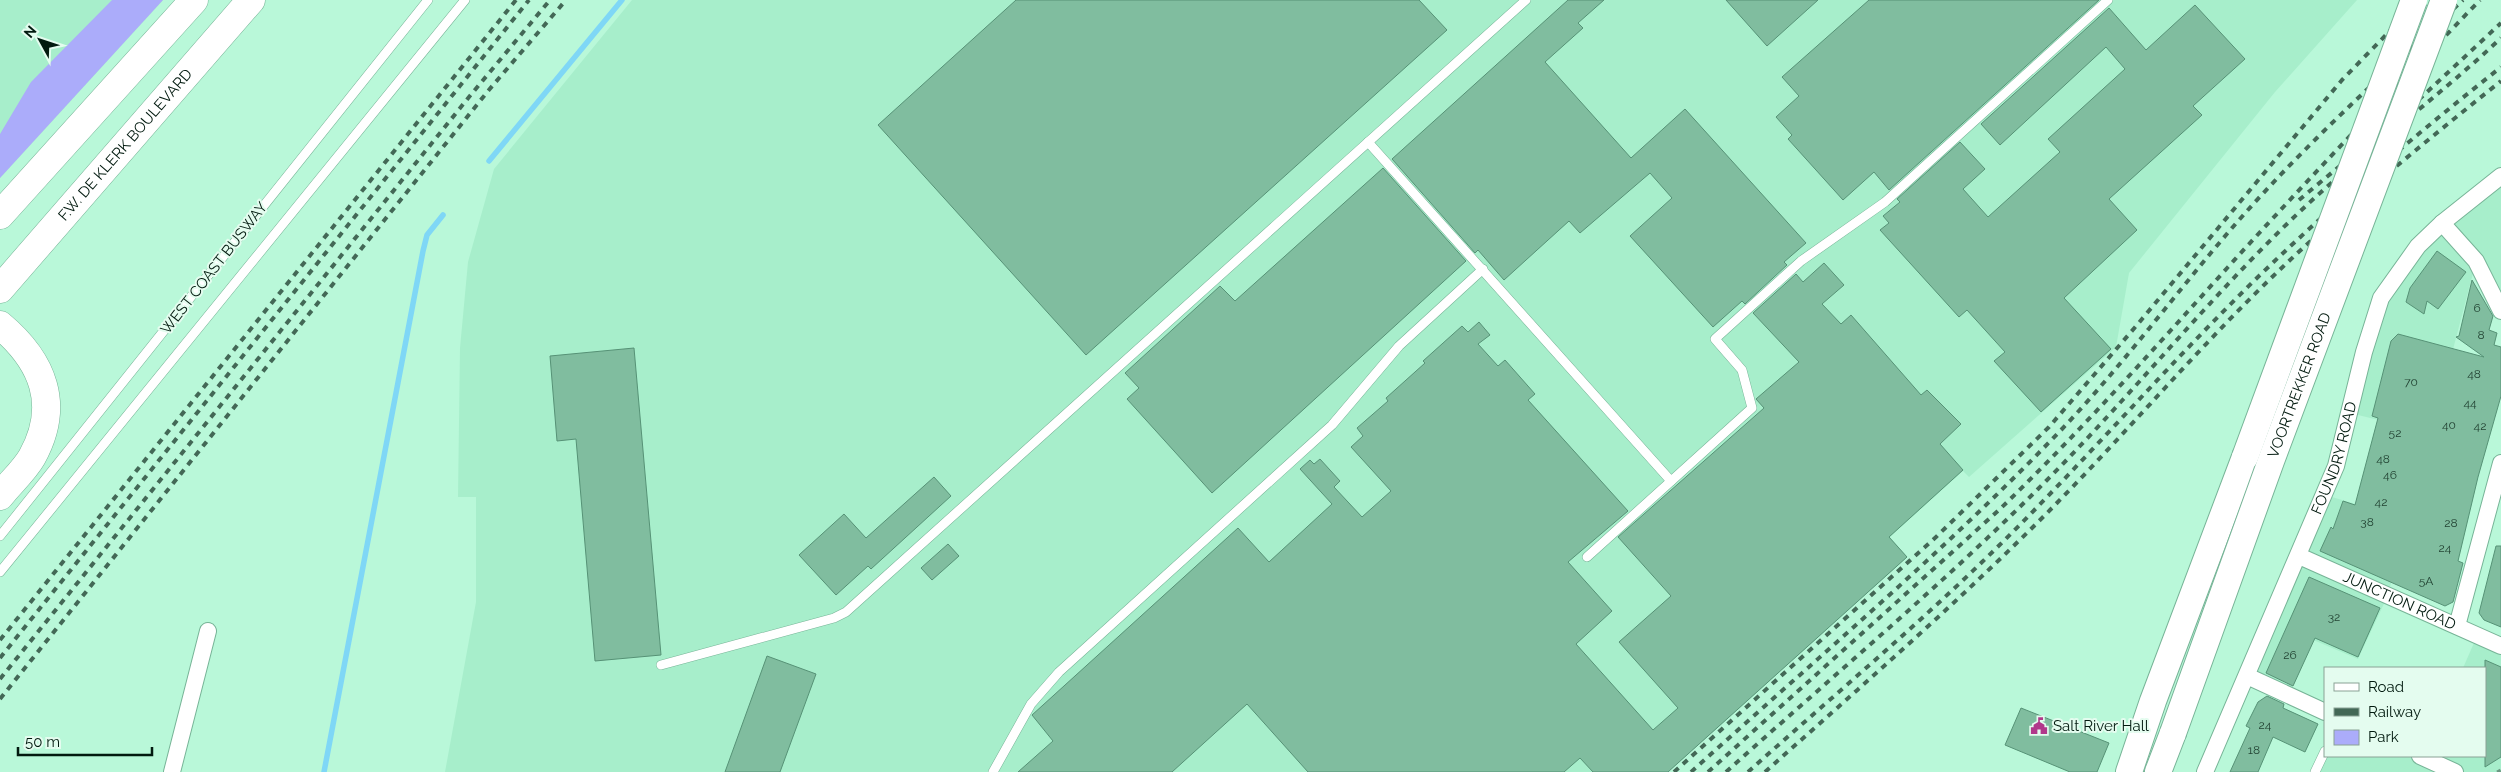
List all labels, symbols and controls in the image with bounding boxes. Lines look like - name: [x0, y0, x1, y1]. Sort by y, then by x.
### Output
- north arrow: [15, 15, 65, 65]
- text: N: [20, 22, 40, 41]
- street label: F.W. DE KLERK BOULEVARD: [54, 65, 196, 224]
- street label: WEST COAST BUSWAY: [157, 198, 271, 338]
- house number: 6: [2473, 301, 2481, 315]
- street label: VOORTREKKER ROAD: [2264, 310, 2335, 460]
- house number: 8: [2477, 328, 2485, 342]
- house number: 48: [2467, 367, 2481, 381]
- house number: 70: [2404, 375, 2418, 389]
- house number: 44: [2463, 396, 2477, 410]
- street label: FOUNDRY ROAD: [2307, 400, 2361, 517]
- house number: 40: [2442, 418, 2456, 432]
- house number: 42: [2474, 419, 2486, 433]
- house number: 52: [2389, 426, 2401, 440]
- house number: 48: [2376, 452, 2390, 466]
- house number: 46: [2383, 468, 2397, 482]
- house number: 42: [2375, 495, 2387, 509]
- house number: 38: [2360, 515, 2374, 529]
- house number: 28: [2444, 516, 2458, 530]
- house number: 24: [2439, 541, 2452, 555]
- street label: JUNCTION ROAD: [2340, 568, 2459, 634]
- house number: 5A: [2419, 574, 2433, 588]
- house number: 32: [2328, 610, 2340, 624]
- house number: 26: [2283, 648, 2297, 662]
- legend: [2324, 667, 2486, 757]
- text: Road: [2368, 678, 2404, 696]
- text: Railway: [2368, 703, 2421, 721]
- public building icon: Salt River Hall: [2029, 716, 2049, 736]
- place label: Salt River Hall: [2053, 717, 2150, 735]
- house number: 24: [2259, 718, 2272, 732]
- scale bar: [18, 724, 151, 756]
- text: Park: [2368, 728, 2399, 746]
- text: 50 m: [25, 733, 60, 751]
- house number: 18: [2248, 743, 2260, 757]

